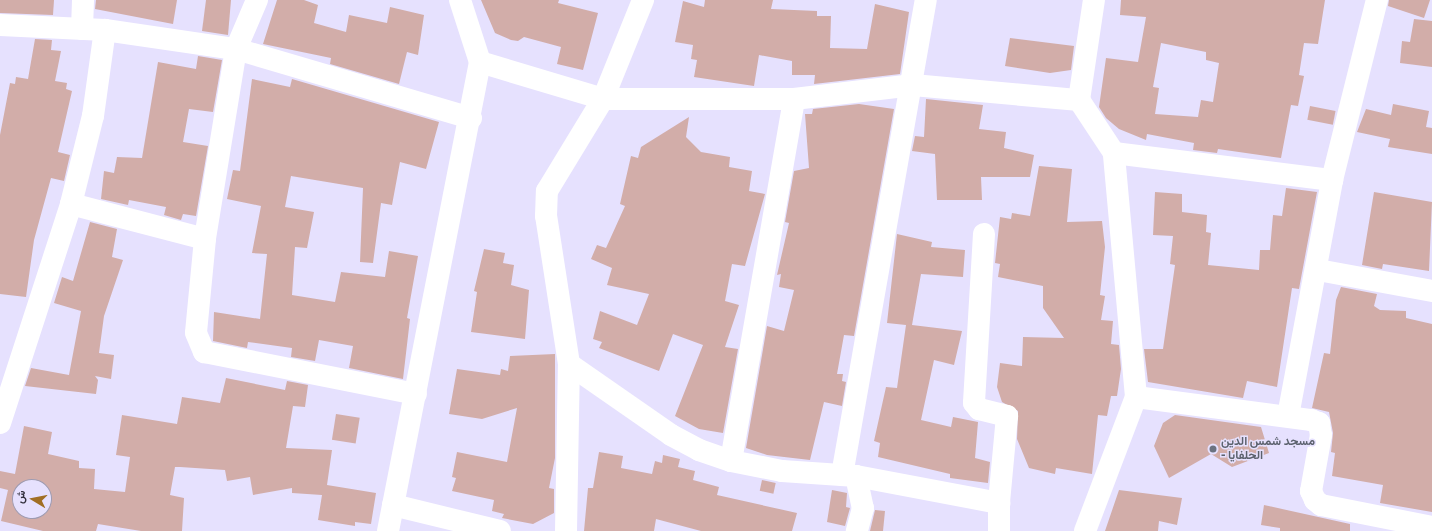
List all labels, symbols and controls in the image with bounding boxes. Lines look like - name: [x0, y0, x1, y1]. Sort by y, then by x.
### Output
- place label: مسجد شمس الدين - الحلفايا: [1221, 435, 1315, 463]
- marker: مسجد شمس الدين - الحلفايا: [1208, 444, 1218, 454]
- north arrow: [12, 479, 52, 519]
- text: ش: [13, 489, 28, 505]

